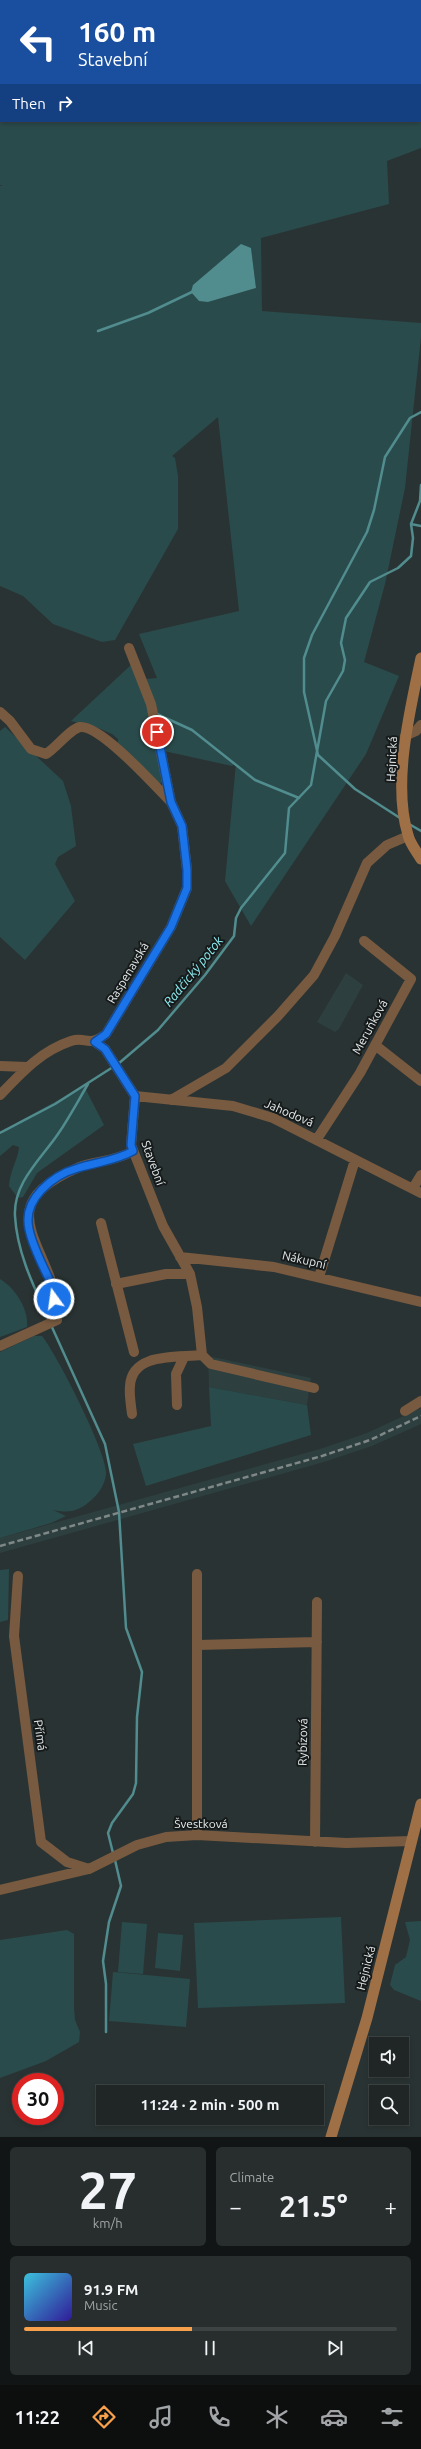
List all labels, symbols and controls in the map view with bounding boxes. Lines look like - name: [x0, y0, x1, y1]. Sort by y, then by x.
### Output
- icon: left: [12, 16, 64, 68]
- text: 160 m: [78, 16, 156, 47]
- text: Stavební: [78, 49, 148, 69]
- icon: right: [54, 92, 76, 114]
- text: Then: [12, 95, 46, 112]
- pin: [140, 715, 174, 749]
- icon: arrive: [146, 721, 168, 743]
- street label: Hejnická: [384, 736, 399, 782]
- water label: Radčický potok: [160, 933, 226, 1009]
- street label: Raspenavská: [104, 940, 151, 1006]
- street label: Meruňková: [349, 997, 390, 1056]
- street label: Jahodová: [263, 1096, 316, 1129]
- street label: Stavební: [139, 1139, 168, 1188]
- street label: Nákupní: [281, 1248, 328, 1271]
- position arrow: [33, 1278, 75, 1320]
- street label: Rybízová: [296, 1718, 309, 1766]
- street label: Přímá: [32, 1719, 49, 1751]
- street label: Švestková: [174, 1817, 228, 1830]
- street label: Hejnická: [354, 1944, 377, 1992]
- map controls: [369, 2037, 409, 2125]
- button: sound: [369, 2037, 409, 2077]
- speed limit sign: 30: [12, 2073, 64, 2125]
- button: search: [369, 2085, 409, 2125]
- text: 11:24 · 2 min · 500 m: [141, 2096, 279, 2113]
- text: 27: [78, 2161, 137, 2219]
- text: Climate: [230, 2170, 274, 2184]
- text: 21.5°: [279, 2189, 348, 2223]
- text: −: [230, 2194, 242, 2219]
- text: +: [385, 2194, 397, 2219]
- text: km/h: [93, 2216, 123, 2230]
- text: 91.9 FM: [84, 2281, 138, 2298]
- text: Music: [84, 2298, 118, 2312]
- icon: previous: [75, 2337, 97, 2359]
- icon: pause: [199, 2337, 221, 2359]
- icon: next: [324, 2337, 346, 2359]
- icon: directions: [90, 2403, 118, 2431]
- icon: music: [147, 2403, 175, 2431]
- icon: phone: [205, 2403, 233, 2431]
- icon: climate: [263, 2403, 291, 2431]
- icon: car: [320, 2403, 348, 2431]
- icon: filters: [378, 2403, 406, 2431]
- text: 11:22: [15, 2407, 60, 2427]

